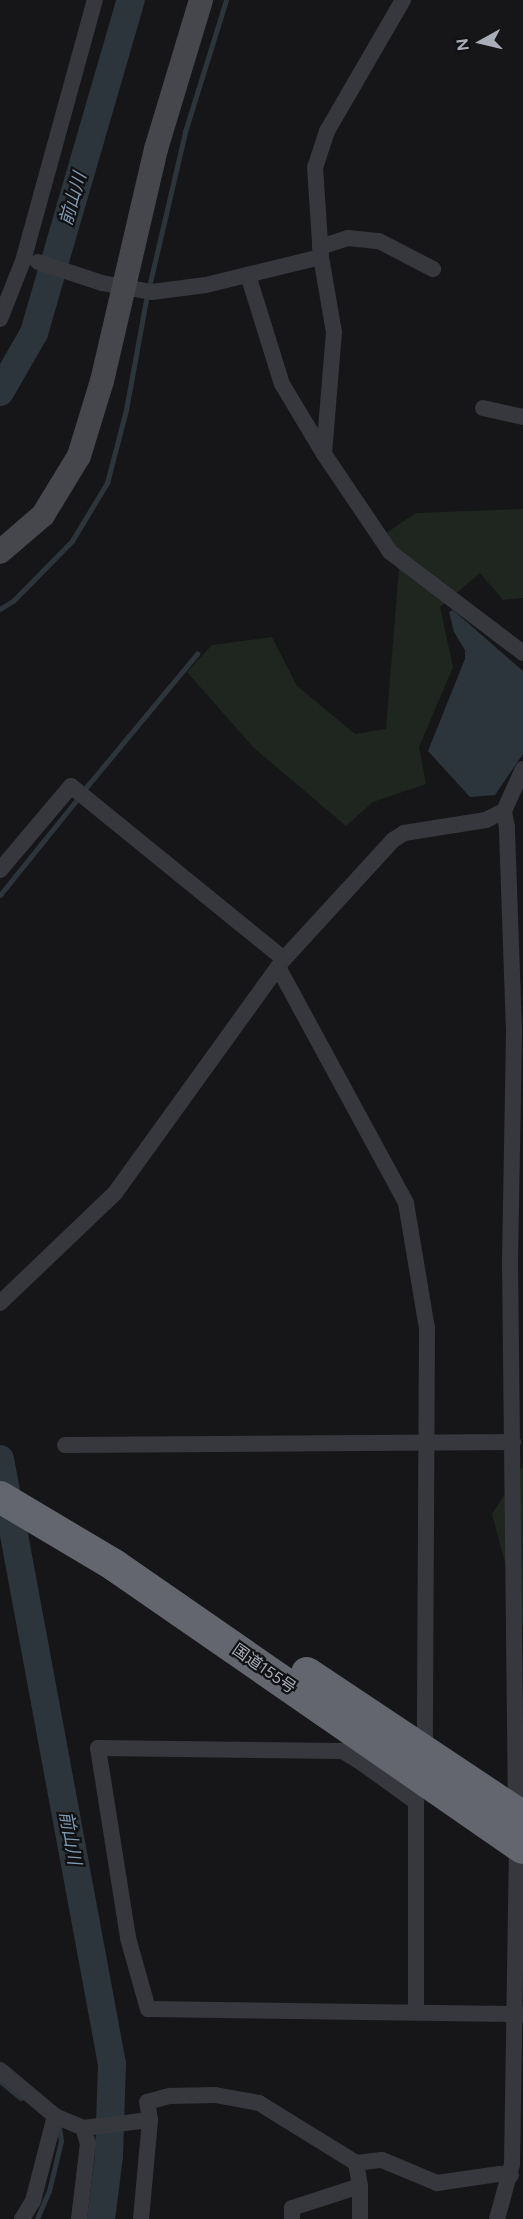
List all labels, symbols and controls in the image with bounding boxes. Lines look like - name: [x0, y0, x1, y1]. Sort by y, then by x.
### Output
- north arrow: [451, 12, 511, 72]
- text: N: [452, 37, 473, 52]
- water label: 前山川: [55, 170, 91, 228]
- street label: 国道155号: [229, 1640, 299, 1698]
- water label: 前山川: [55, 1810, 85, 1866]

